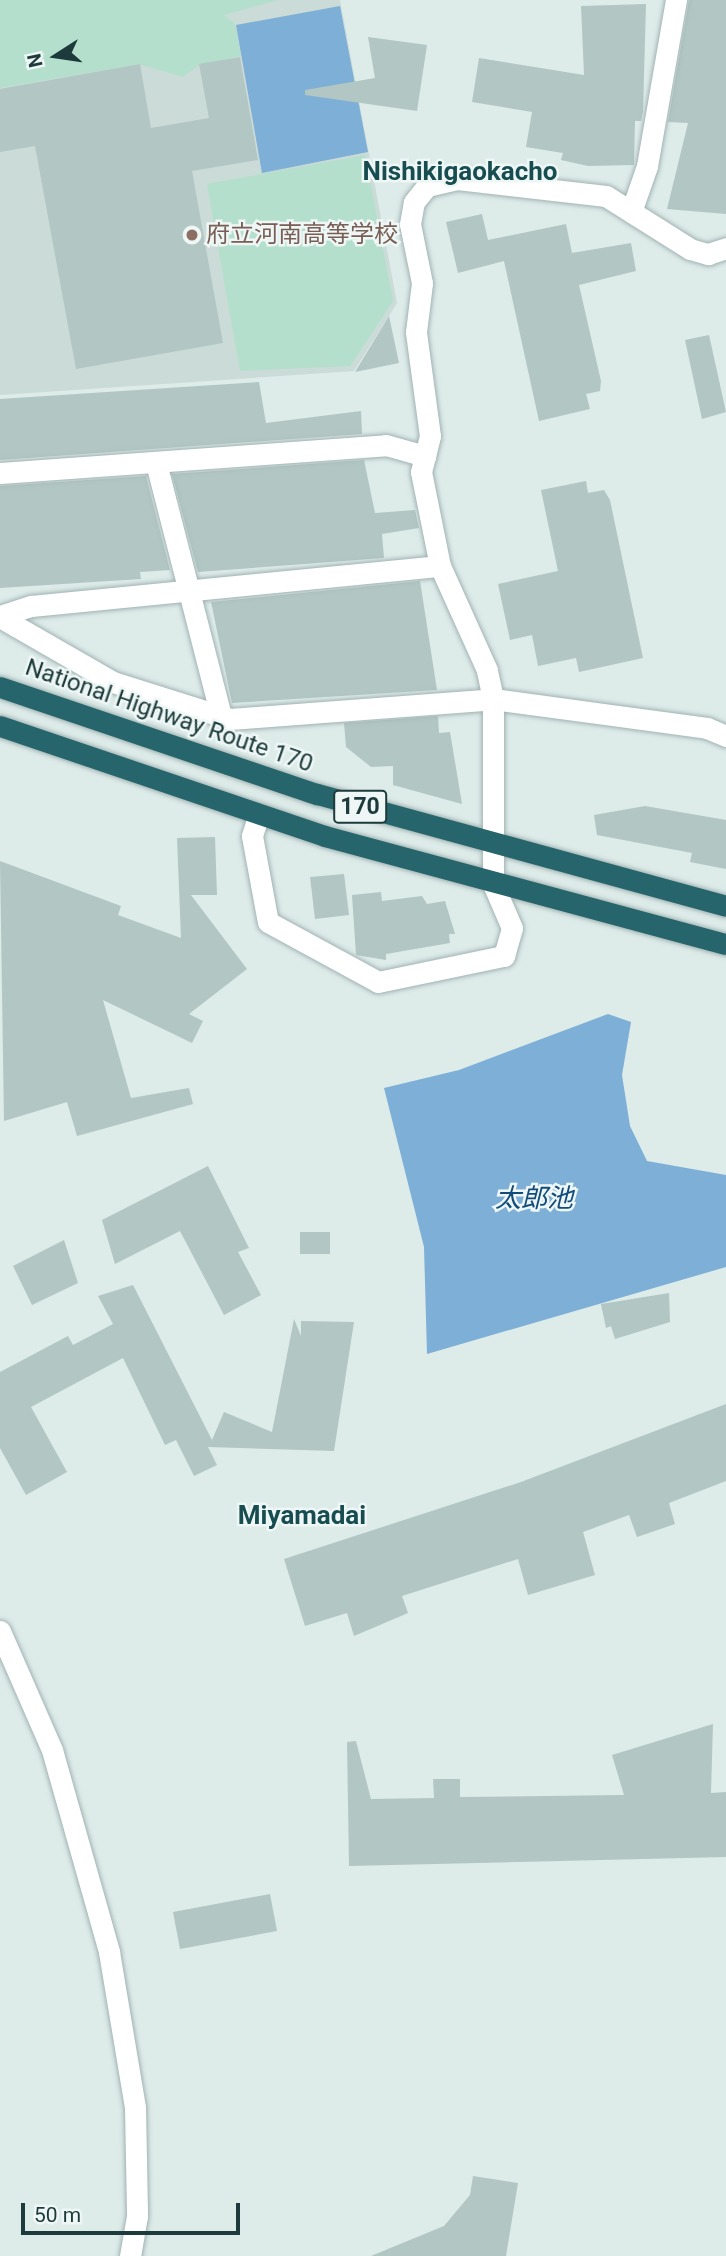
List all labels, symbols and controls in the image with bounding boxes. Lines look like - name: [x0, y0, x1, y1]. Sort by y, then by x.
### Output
- north arrow: [21, 21, 91, 91]
- text: N: [22, 52, 48, 69]
- district label: Nishikigaokacho: [363, 156, 557, 188]
- place label: 府立河南高等学校: [206, 221, 398, 249]
- marker: 府立河南高等学校: [184, 227, 200, 243]
- street label: National Highway Route 170: [21, 653, 317, 779]
- road number: 170: [332, 788, 388, 827]
- water label: 太郎池: [495, 1183, 573, 1215]
- district label: Miyamadai: [238, 1500, 366, 1532]
- scale bar: [24, 2190, 243, 2234]
- text: 50 m: [34, 2203, 81, 2227]

